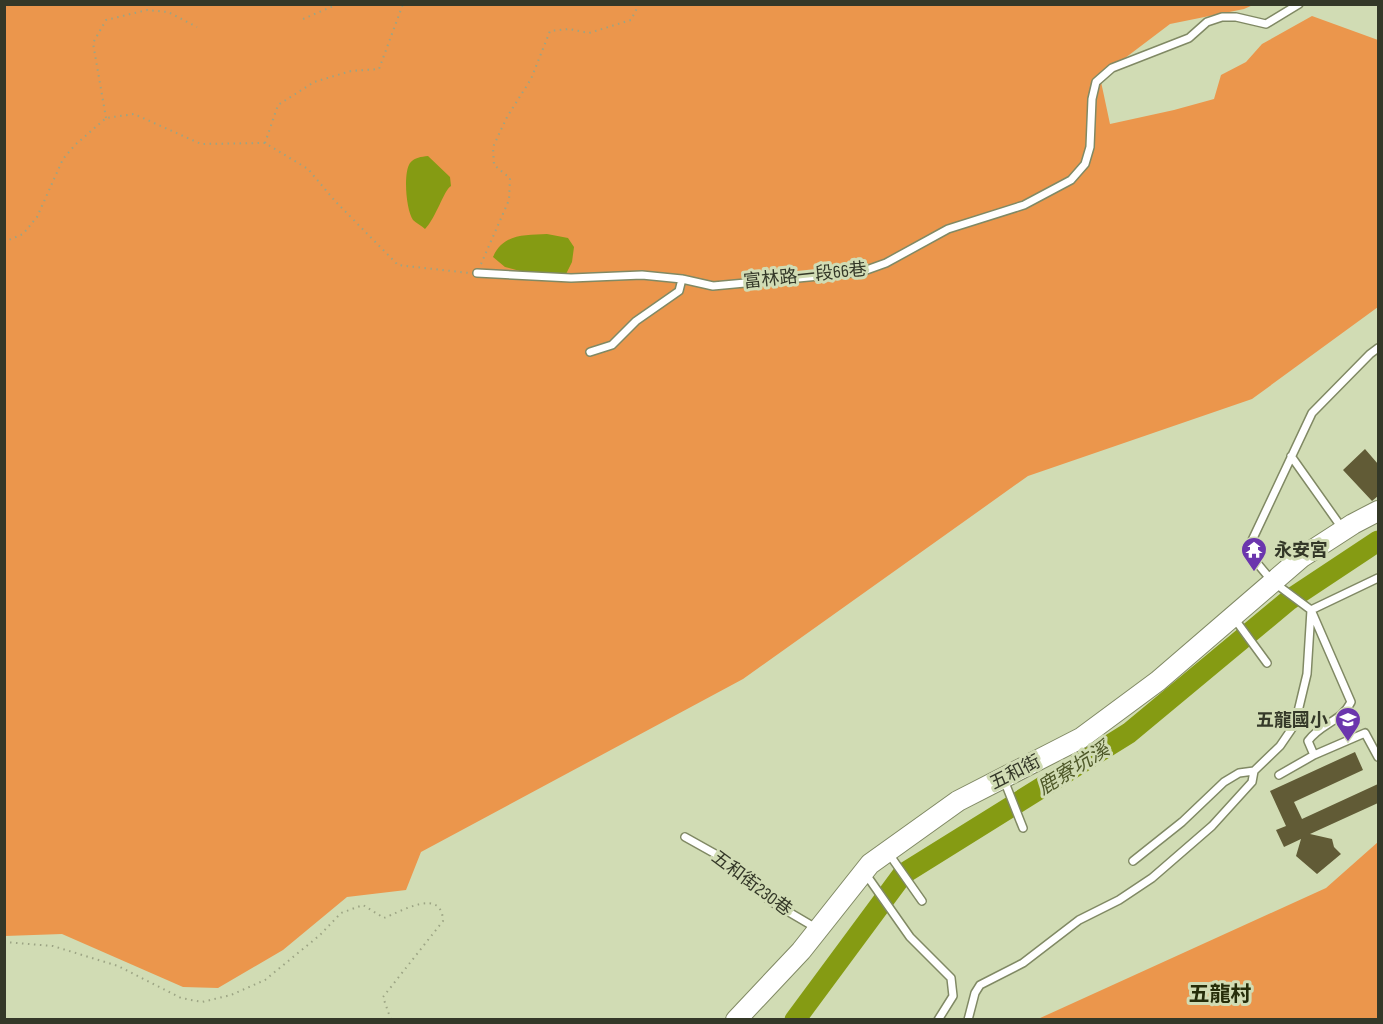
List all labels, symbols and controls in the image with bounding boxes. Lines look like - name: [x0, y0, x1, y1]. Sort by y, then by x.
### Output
- street label: 富林路一段66巷: [742, 259, 868, 292]
- temple icon: 永安宮: [1239, 535, 1269, 573]
- place label: 永安宮: [1274, 540, 1328, 561]
- school or university icon: 五龍國小: [1333, 705, 1363, 743]
- place label: 五龍國小: [1256, 710, 1328, 731]
- water label: 鹿寮坑溪: [1033, 736, 1116, 800]
- street label: 五和街: [986, 751, 1044, 794]
- street label: 五和街230巷: [707, 846, 796, 920]
- district label: 五龍村: [1189, 982, 1252, 1007]

